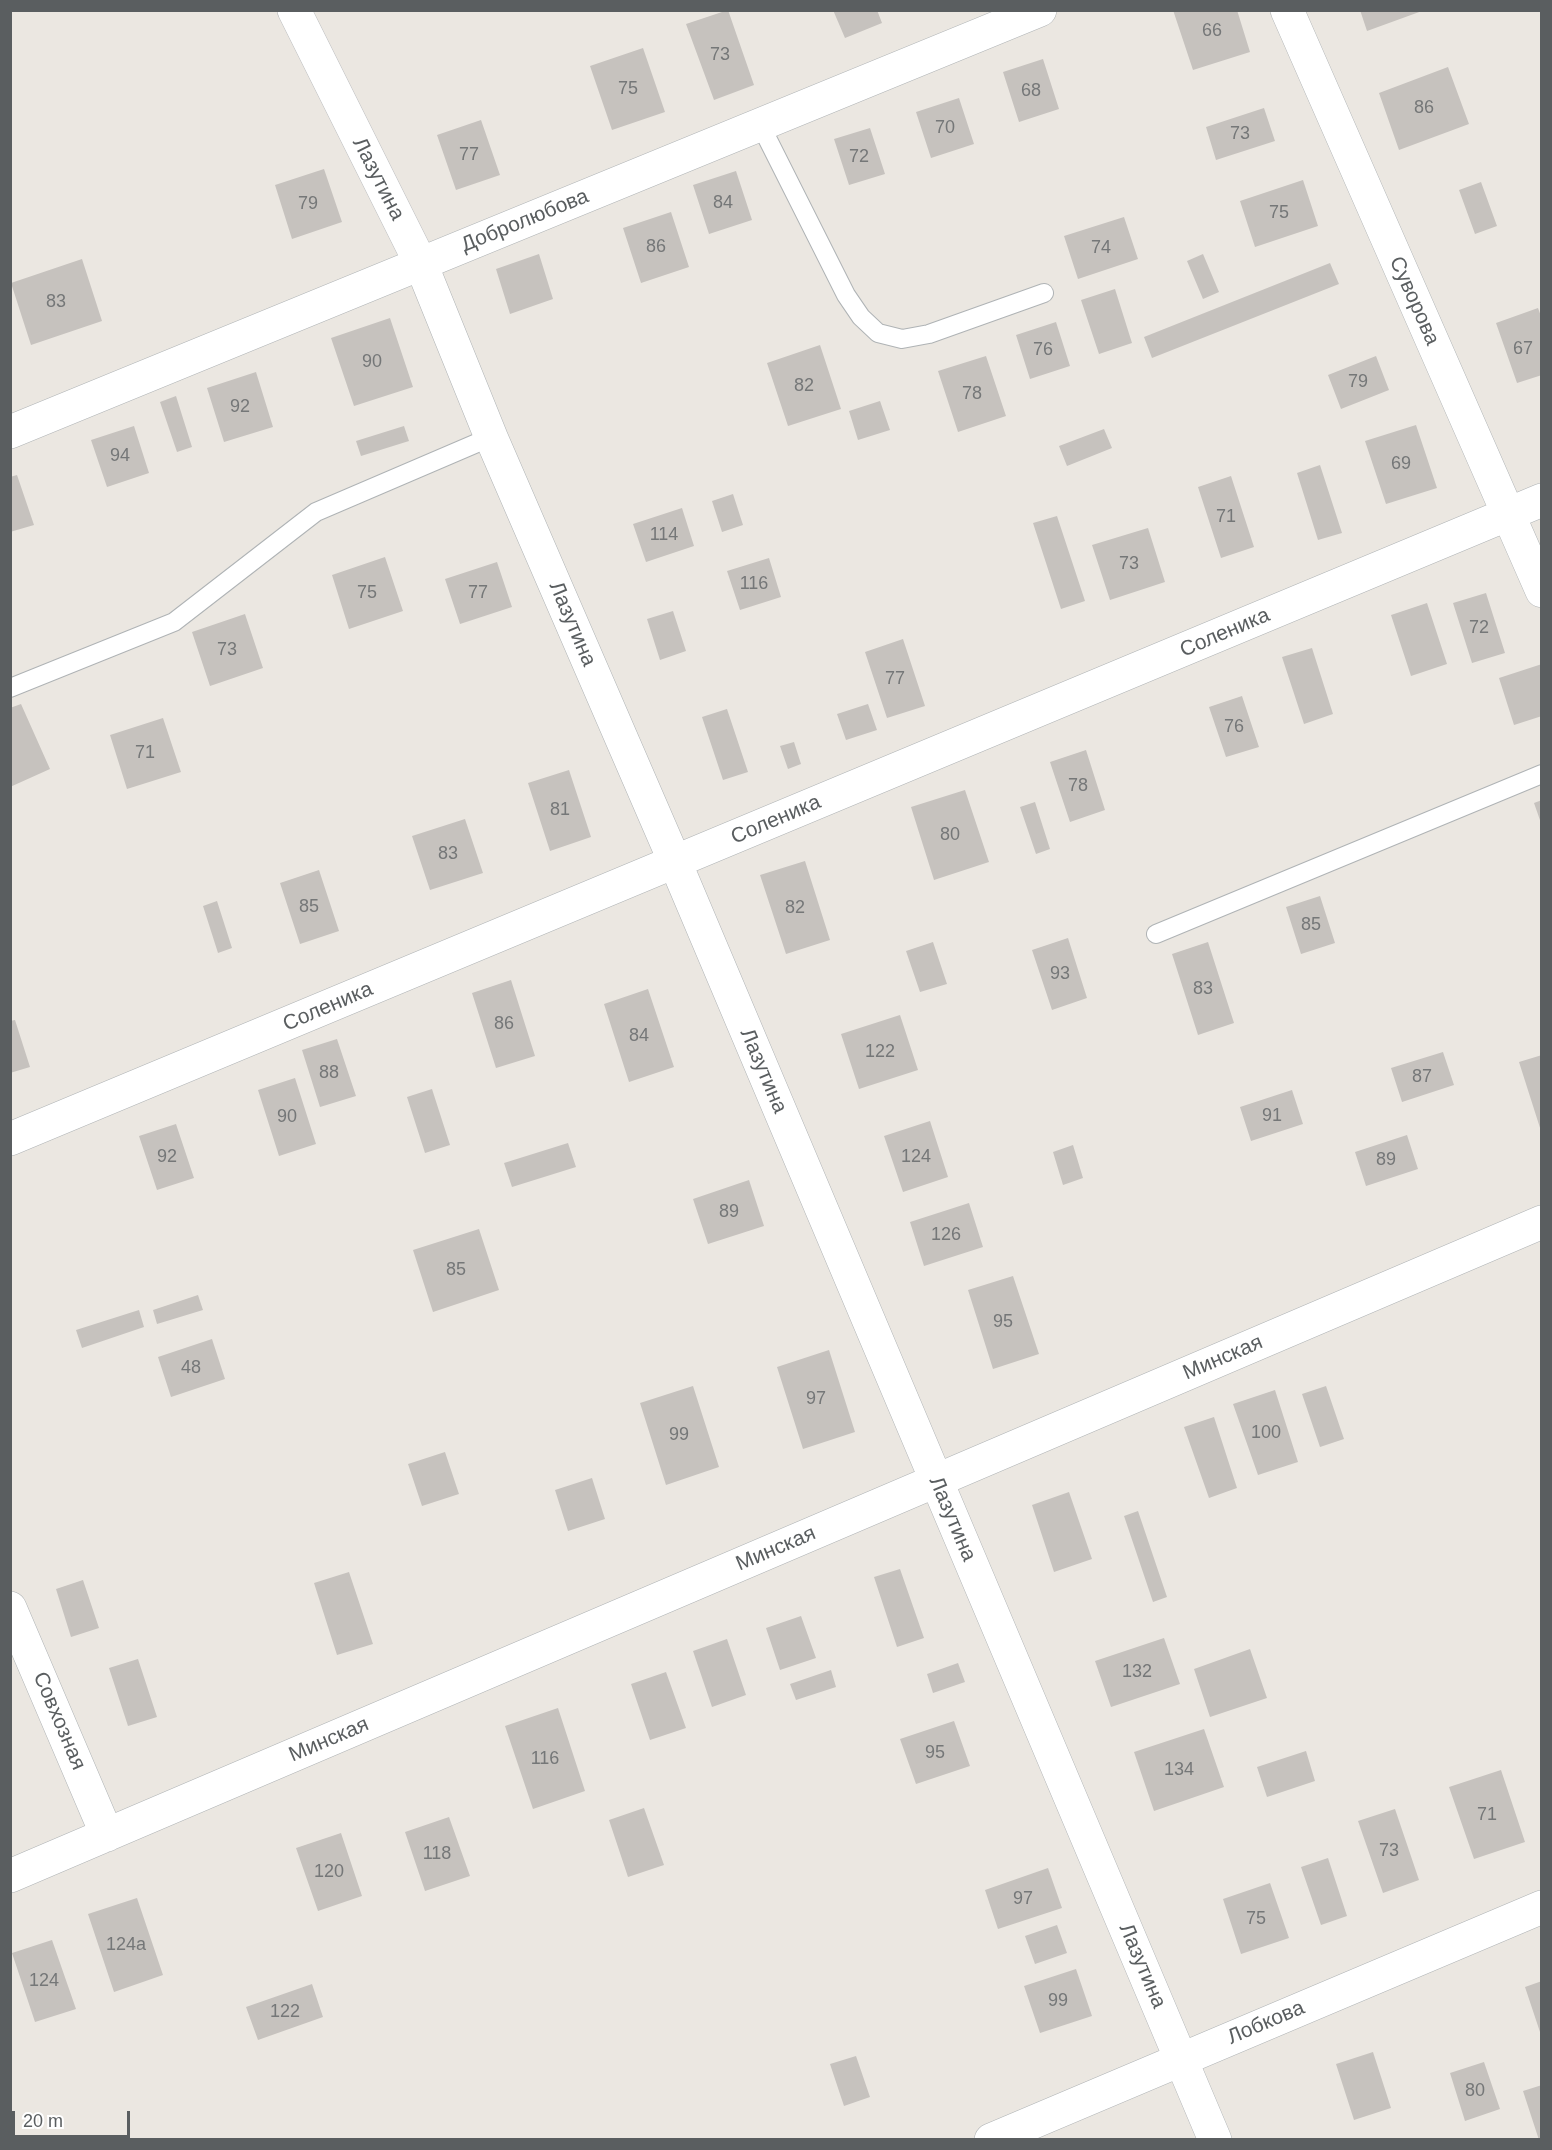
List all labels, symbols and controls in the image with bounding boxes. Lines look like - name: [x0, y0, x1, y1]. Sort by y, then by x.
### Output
- house number: 66: [1202, 20, 1222, 42]
- house number: 73: [710, 44, 730, 66]
- house number: 75: [618, 78, 638, 100]
- house number: 68: [1021, 80, 1041, 102]
- house number: 86: [1414, 97, 1434, 119]
- house number: 70: [935, 117, 955, 139]
- house number: 73: [1230, 123, 1250, 145]
- street label: Лазутина: [346, 133, 410, 225]
- house number: 77: [459, 144, 479, 166]
- house number: 72: [849, 146, 869, 168]
- street label: Добролюбова: [458, 184, 592, 258]
- house number: 84: [713, 192, 733, 214]
- house number: 79: [298, 193, 318, 215]
- house number: 75: [1269, 202, 1289, 224]
- house number: 86: [646, 236, 666, 258]
- house number: 74: [1091, 237, 1111, 259]
- street label: Суворова: [1383, 253, 1445, 349]
- house number: 83: [46, 291, 66, 313]
- house number: 67: [1513, 338, 1533, 360]
- house number: 76: [1033, 339, 1053, 361]
- house number: 90: [362, 351, 382, 373]
- house number: 79: [1348, 371, 1368, 393]
- house number: 82: [794, 375, 814, 397]
- house number: 78: [962, 383, 982, 405]
- house number: 92: [230, 396, 250, 418]
- house number: 94: [110, 445, 130, 467]
- house number: 69: [1391, 453, 1411, 475]
- house number: 71: [1216, 506, 1236, 528]
- house number: 114: [650, 524, 678, 546]
- house number: 73: [1119, 553, 1139, 575]
- house number: 116: [740, 573, 768, 595]
- street label: Лазутина: [543, 578, 601, 670]
- house number: 75: [357, 582, 377, 604]
- house number: 77: [468, 582, 488, 604]
- street label: Соленика: [1176, 603, 1274, 663]
- house number: 72: [1469, 617, 1489, 639]
- house number: 73: [217, 639, 237, 661]
- house number: 77: [885, 668, 905, 690]
- house number: 76: [1224, 716, 1244, 738]
- house number: 71: [135, 742, 155, 764]
- house number: 78: [1068, 775, 1088, 797]
- street label: Соленика: [727, 790, 825, 850]
- house number: 81: [550, 799, 570, 821]
- house number: 80: [940, 824, 960, 846]
- house number: 83: [438, 843, 458, 865]
- house number: 85: [299, 896, 319, 918]
- house number: 82: [785, 897, 805, 919]
- house number: 85: [1301, 914, 1321, 936]
- house number: 93: [1050, 963, 1070, 985]
- street label: Соленика: [279, 977, 377, 1037]
- house number: 83: [1193, 978, 1213, 1000]
- house number: 86: [494, 1013, 514, 1035]
- house number: 84: [629, 1025, 649, 1047]
- street label: Лазутина: [734, 1025, 792, 1117]
- house number: 122: [865, 1041, 895, 1063]
- house number: 88: [319, 1062, 339, 1084]
- house number: 87: [1412, 1066, 1432, 1088]
- house number: 91: [1262, 1105, 1282, 1127]
- house number: 90: [277, 1106, 297, 1128]
- house number: 92: [157, 1146, 177, 1168]
- house number: 124: [901, 1146, 931, 1168]
- house number: 89: [1376, 1149, 1396, 1171]
- house number: 89: [719, 1201, 739, 1223]
- house number: 126: [931, 1224, 961, 1246]
- house number: 85: [446, 1259, 466, 1281]
- house number: 95: [993, 1311, 1013, 1333]
- street label: Минская: [1179, 1330, 1267, 1386]
- house number: 48: [181, 1357, 201, 1379]
- house number: 97: [806, 1388, 826, 1410]
- house number: 100: [1251, 1422, 1281, 1444]
- house number: 99: [669, 1424, 689, 1446]
- street label: Лазутина: [923, 1473, 981, 1565]
- street label: Минская: [732, 1521, 820, 1577]
- house number: 132: [1122, 1661, 1152, 1683]
- street label: Совхозная: [27, 1668, 91, 1774]
- street label: Минская: [285, 1712, 373, 1768]
- house number: 95: [925, 1742, 945, 1764]
- house number: 116: [531, 1748, 559, 1770]
- house number: 134: [1164, 1759, 1194, 1781]
- house number: 71: [1477, 1804, 1497, 1826]
- house number: 73: [1379, 1840, 1399, 1862]
- house number: 118: [423, 1843, 451, 1865]
- house number: 120: [314, 1861, 344, 1883]
- house number: 97: [1013, 1888, 1033, 1910]
- house number: 75: [1246, 1908, 1266, 1930]
- street label: Лазутина: [1113, 1920, 1171, 2012]
- house number: 124а: [106, 1934, 146, 1956]
- house number: 124: [29, 1970, 59, 1992]
- house number: 99: [1048, 1990, 1068, 2012]
- street label: Лобкова: [1224, 1996, 1308, 2050]
- house number: 122: [270, 2001, 300, 2023]
- house number: 80: [1465, 2080, 1485, 2102]
- scale bar: [15, 2099, 134, 2137]
- text: 20 m: [23, 2111, 63, 2131]

